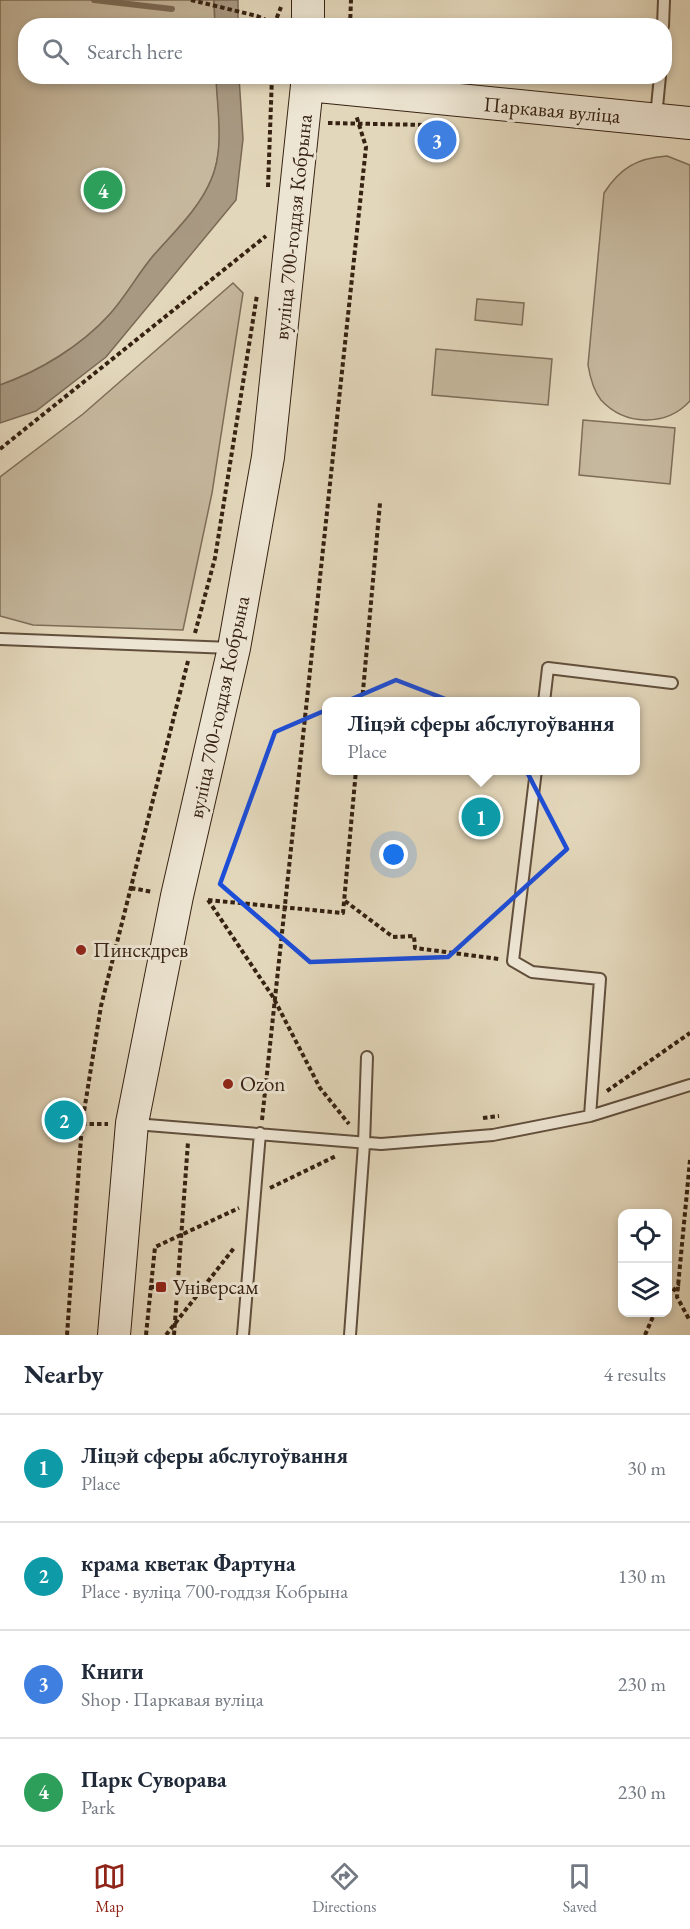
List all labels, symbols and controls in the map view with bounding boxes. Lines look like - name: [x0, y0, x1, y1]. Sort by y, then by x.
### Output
- search box: [18, 18, 672, 84]
- icon: search: [39, 35, 72, 68]
- text: Search here: [87, 37, 182, 66]
- street label: Паркавая вуліца: [482, 90, 622, 129]
- street label: вуліца 700-годдзя Кобрына: [267, 112, 318, 341]
- pin: 3: [418, 118, 456, 162]
- pin: 4: [84, 168, 122, 213]
- street label: вуліца 700-годдзя Кобрына: [182, 593, 255, 821]
- popup: [322, 697, 640, 775]
- text: Ліцэй сферы абслугоўвання: [347, 709, 615, 738]
- text: Place: [347, 738, 387, 764]
- pin: 1: [462, 794, 500, 840]
- your location: [379, 840, 408, 869]
- place label: Пинскдрев: [93, 936, 188, 963]
- marker: Пинскдрев: [74, 943, 88, 957]
- place label: Ozon: [240, 1070, 285, 1097]
- marker: Ozon: [221, 1077, 235, 1091]
- pin: 2: [44, 1098, 84, 1142]
- map controls: [618, 1209, 672, 1317]
- button: locate: [618, 1209, 672, 1263]
- button: layers: [618, 1263, 672, 1317]
- place label: Універсам: [172, 1273, 258, 1300]
- marker: Універсам: [154, 1280, 168, 1294]
- text: Nearby: [24, 1357, 104, 1391]
- text: 4 results: [603, 1361, 666, 1387]
- text: Ліцэй сферы абслугоўвання: [81, 1441, 348, 1470]
- text: 1: [38, 1455, 49, 1481]
- text: 30 m: [627, 1455, 666, 1481]
- text: Place: [81, 1470, 120, 1496]
- text: крама кветак Фартуна: [81, 1549, 296, 1578]
- text: 2: [38, 1563, 49, 1589]
- text: 130 m: [618, 1563, 666, 1589]
- text: Place · вуліца 700-годдзя Кобрына: [81, 1578, 348, 1604]
- text: Книги: [81, 1657, 144, 1686]
- text: 3: [38, 1671, 49, 1697]
- text: 230 m: [618, 1671, 666, 1697]
- text: Shop · Паркавая вуліца: [81, 1686, 264, 1712]
- text: Парк Суворава: [81, 1765, 227, 1794]
- text: 4: [38, 1779, 49, 1805]
- text: 230 m: [618, 1779, 666, 1805]
- text: Park: [81, 1794, 115, 1820]
- tab: Map: [93, 1860, 126, 1917]
- tab: Directions: [312, 1860, 377, 1917]
- tab: Saved: [563, 1860, 597, 1917]

